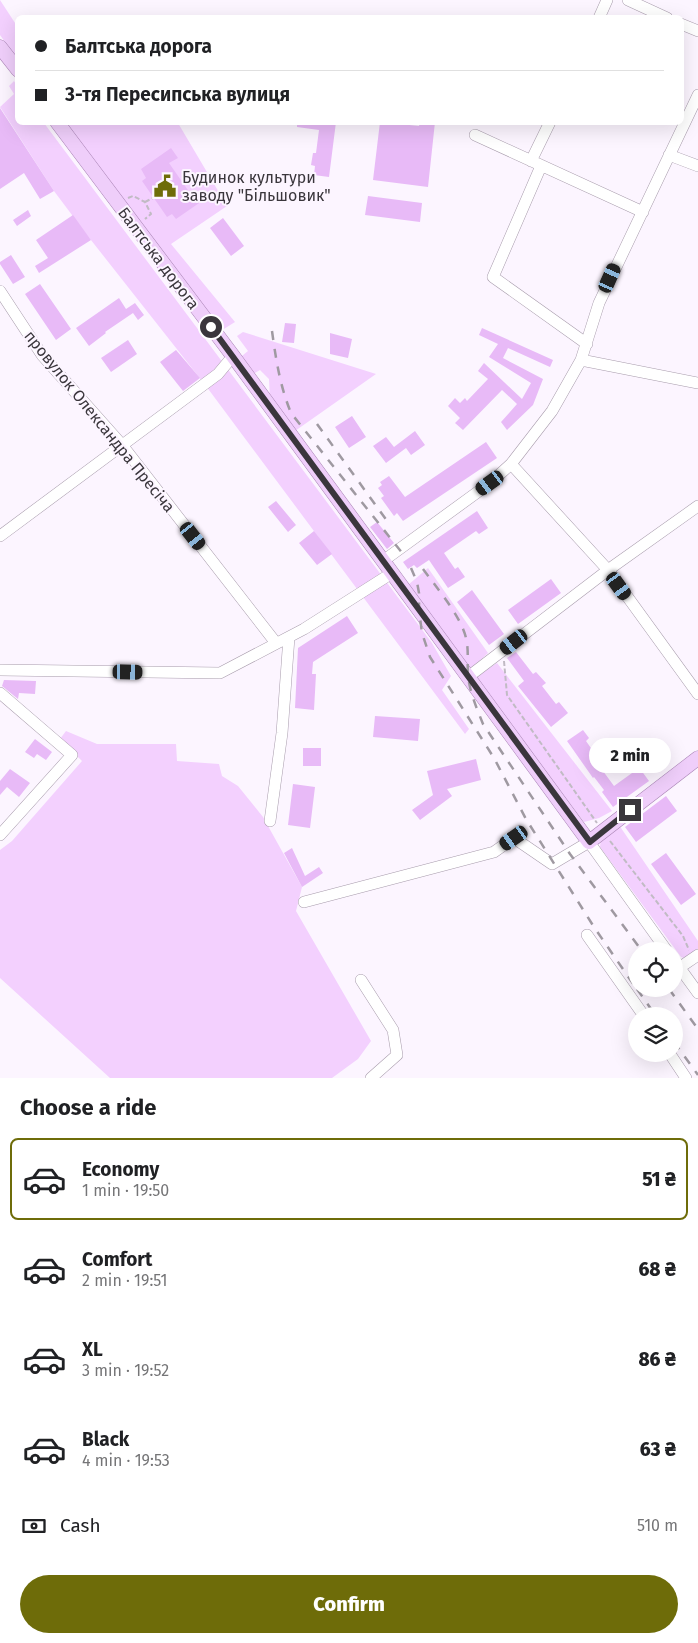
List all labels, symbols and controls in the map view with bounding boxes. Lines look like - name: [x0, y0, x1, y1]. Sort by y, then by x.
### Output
- text: Балтська дорога: [65, 35, 212, 58]
- text: 3-тя Пересипська вулиця: [65, 83, 290, 106]
- place label: Будинок культури заводу "Більшовик": [182, 168, 331, 205]
- public building icon: Будинок культури заводу "Більшовик": [152, 173, 178, 199]
- street label: Балтська дорога: [114, 203, 203, 313]
- car: [597, 261, 622, 295]
- route start: [200, 316, 222, 338]
- street label: провулок Олександра Пресіча: [20, 327, 179, 516]
- car: [473, 468, 506, 498]
- car: [177, 520, 208, 552]
- car: [604, 569, 633, 603]
- car: [497, 627, 530, 657]
- car: [112, 664, 143, 680]
- callout: 2 min: [589, 738, 671, 772]
- text: 2 min: [610, 746, 650, 765]
- route end: [619, 799, 641, 821]
- car: [497, 823, 530, 853]
- map controls: [628, 942, 683, 1062]
- button: locate: [628, 942, 683, 997]
- button: layers: [628, 1007, 683, 1062]
- text: Choose a ride: [20, 1094, 156, 1121]
- icon: car: [22, 1157, 67, 1202]
- text: Economy: [82, 1158, 159, 1181]
- text: 51 ₴: [642, 1168, 676, 1191]
- text: 1 min · 19:50: [82, 1181, 169, 1200]
- icon: car: [22, 1247, 67, 1292]
- text: Comfort: [82, 1248, 152, 1271]
- text: 68 ₴: [638, 1258, 676, 1281]
- text: 2 min · 19:51: [82, 1271, 167, 1290]
- icon: car: [22, 1337, 67, 1382]
- text: XL: [82, 1338, 103, 1361]
- text: 86 ₴: [638, 1348, 676, 1371]
- text: 3 min · 19:52: [82, 1361, 169, 1380]
- icon: car: [22, 1427, 67, 1472]
- text: Black: [82, 1428, 129, 1451]
- text: 63 ₴: [640, 1438, 676, 1461]
- text: 4 min · 19:53: [82, 1451, 170, 1470]
- icon: cash: [20, 1512, 48, 1540]
- text: Cash: [60, 1514, 101, 1537]
- text: 510 m: [637, 1516, 678, 1535]
- button: Confirm: [20, 1575, 678, 1633]

